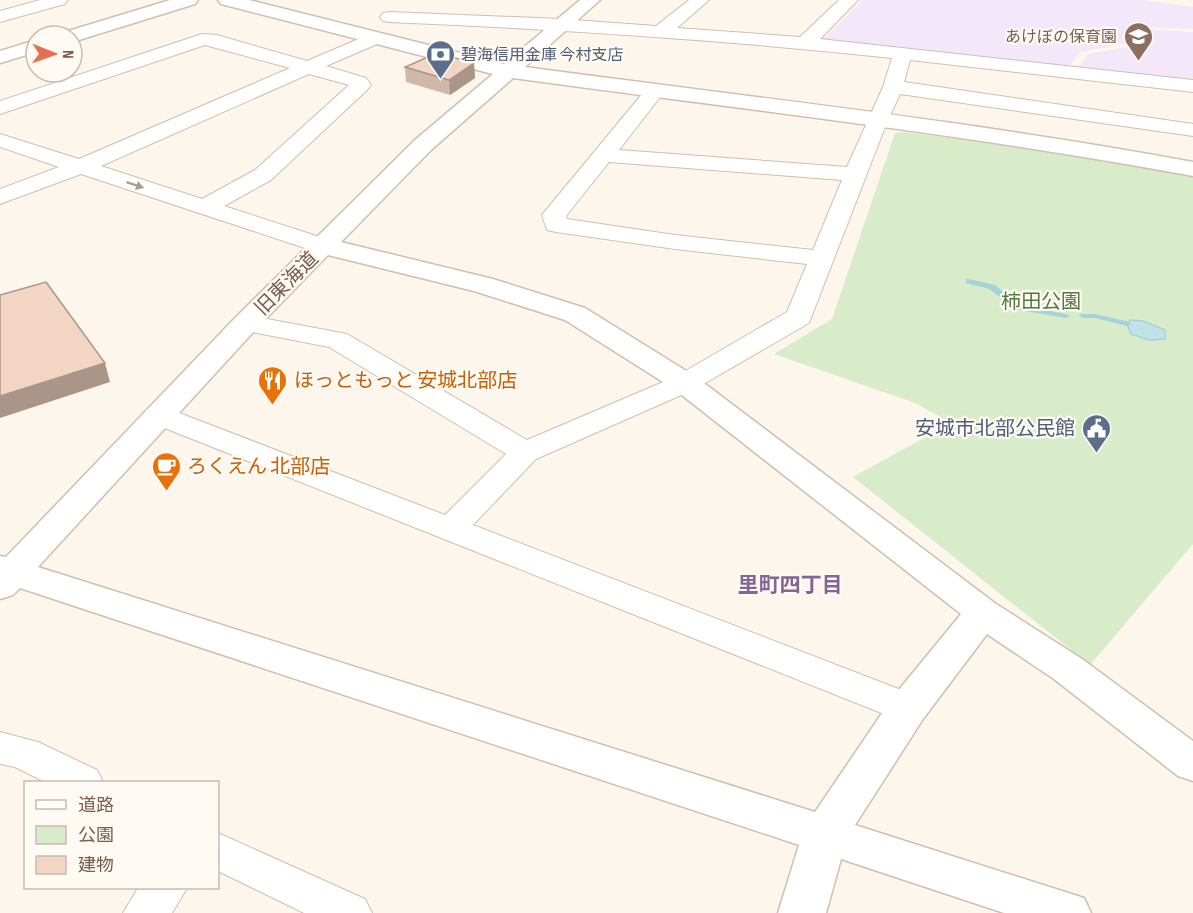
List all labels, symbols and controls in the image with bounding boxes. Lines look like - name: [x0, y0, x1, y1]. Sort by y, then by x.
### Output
- school or university icon: あけぼの保育園: [1122, 20, 1154, 62]
- north arrow: [24, 24, 84, 84]
- place label: あけぼの保育園: [1005, 28, 1117, 47]
- bank icon: 碧海信用金庫 今村支店: [424, 38, 456, 80]
- place label: 碧海信用金庫 今村支店: [461, 46, 624, 65]
- text: N: [58, 50, 77, 59]
- one-way arrow: [126, 181, 144, 190]
- street label: 旧東海道: [250, 247, 323, 320]
- park label: 柿田公園: [1001, 290, 1081, 314]
- restaurant icon: ほっともっと 安城北部店: [257, 364, 289, 406]
- place label: ほっともっと 安城北部店: [294, 369, 517, 393]
- public building icon: 安城市北部公民館: [1080, 412, 1112, 454]
- place label: 安城市北部公民館: [915, 417, 1075, 441]
- cafe icon: ろくえん 北部店: [150, 450, 182, 492]
- place label: ろくえん 北部店: [187, 455, 330, 479]
- district label: 里町四丁目: [738, 573, 843, 598]
- legend: [24, 781, 219, 889]
- text: 道路: [78, 795, 114, 816]
- text: 公園: [78, 825, 114, 846]
- text: 建物: [78, 855, 114, 876]

